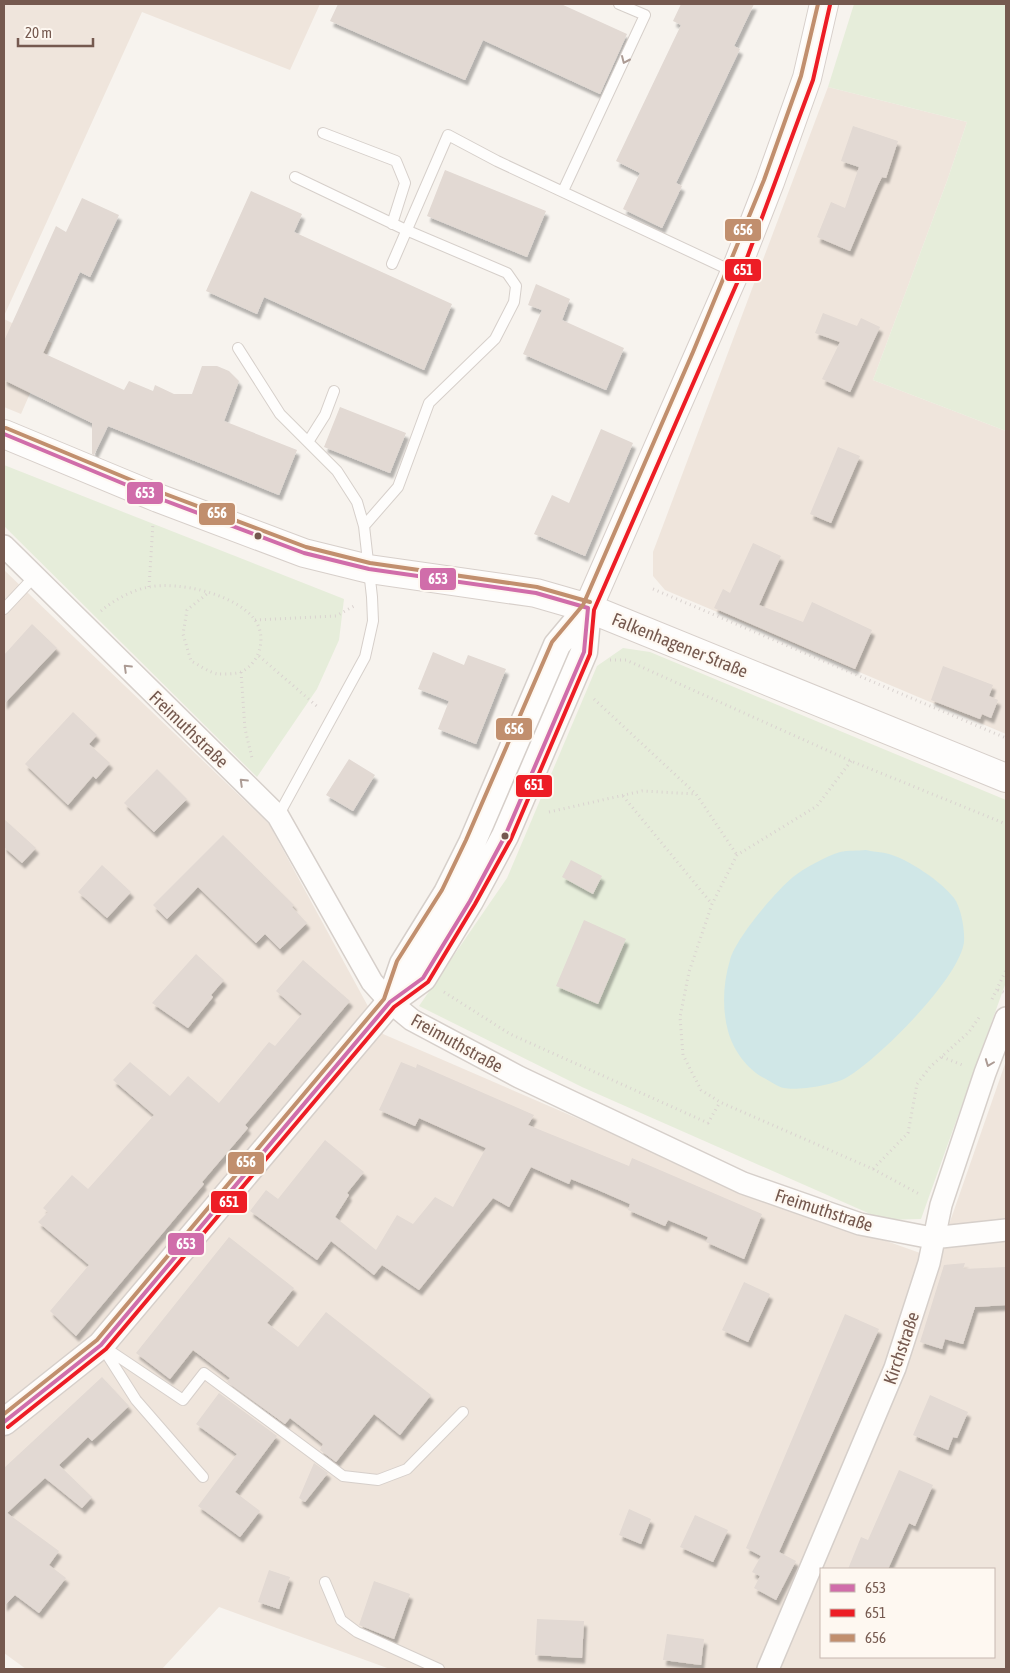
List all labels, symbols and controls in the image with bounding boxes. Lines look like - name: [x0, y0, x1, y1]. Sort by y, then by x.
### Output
- scale bar: [18, 15, 92, 47]
- text: 20 m: [25, 24, 52, 41]
- one-way arrow: [621, 55, 632, 64]
- line badge: 656: [724, 218, 762, 242]
- text: 656: [733, 222, 753, 238]
- line badge: 651: [724, 258, 762, 282]
- text: 651: [733, 262, 753, 278]
- line badge: 653: [126, 481, 164, 505]
- text: 653: [135, 485, 155, 501]
- line badge: 656: [198, 502, 236, 526]
- text: 656: [207, 505, 227, 521]
- unlabelled marker: [253, 531, 263, 541]
- line badge: 653: [419, 567, 457, 591]
- text: 653: [428, 571, 448, 587]
- street label: Falkenhagener Straße: [609, 608, 751, 682]
- one-way arrow: [124, 665, 133, 674]
- street label: Freimuthstraße: [145, 686, 233, 772]
- line badge: 656: [495, 717, 533, 741]
- text: 656: [504, 721, 524, 737]
- line badge: 651: [515, 774, 553, 798]
- text: 651: [524, 777, 544, 793]
- one-way arrow: [240, 779, 249, 788]
- unlabelled marker: [500, 831, 510, 841]
- street label: Freimuthstraße: [407, 1009, 507, 1077]
- one-way arrow: [984, 1058, 995, 1067]
- line badge: 656: [227, 1151, 265, 1175]
- text: 656: [236, 1154, 256, 1170]
- street label: Freimuthstraße: [772, 1184, 876, 1236]
- line badge: 651: [210, 1190, 248, 1214]
- text: 651: [219, 1194, 239, 1210]
- line badge: 653: [167, 1232, 205, 1256]
- text: 653: [176, 1236, 196, 1252]
- street label: Kirchstraße: [879, 1309, 923, 1387]
- legend: [820, 1568, 995, 1658]
- text: 653: [865, 1579, 886, 1596]
- text: 651: [865, 1604, 886, 1621]
- text: 656: [865, 1629, 886, 1646]

